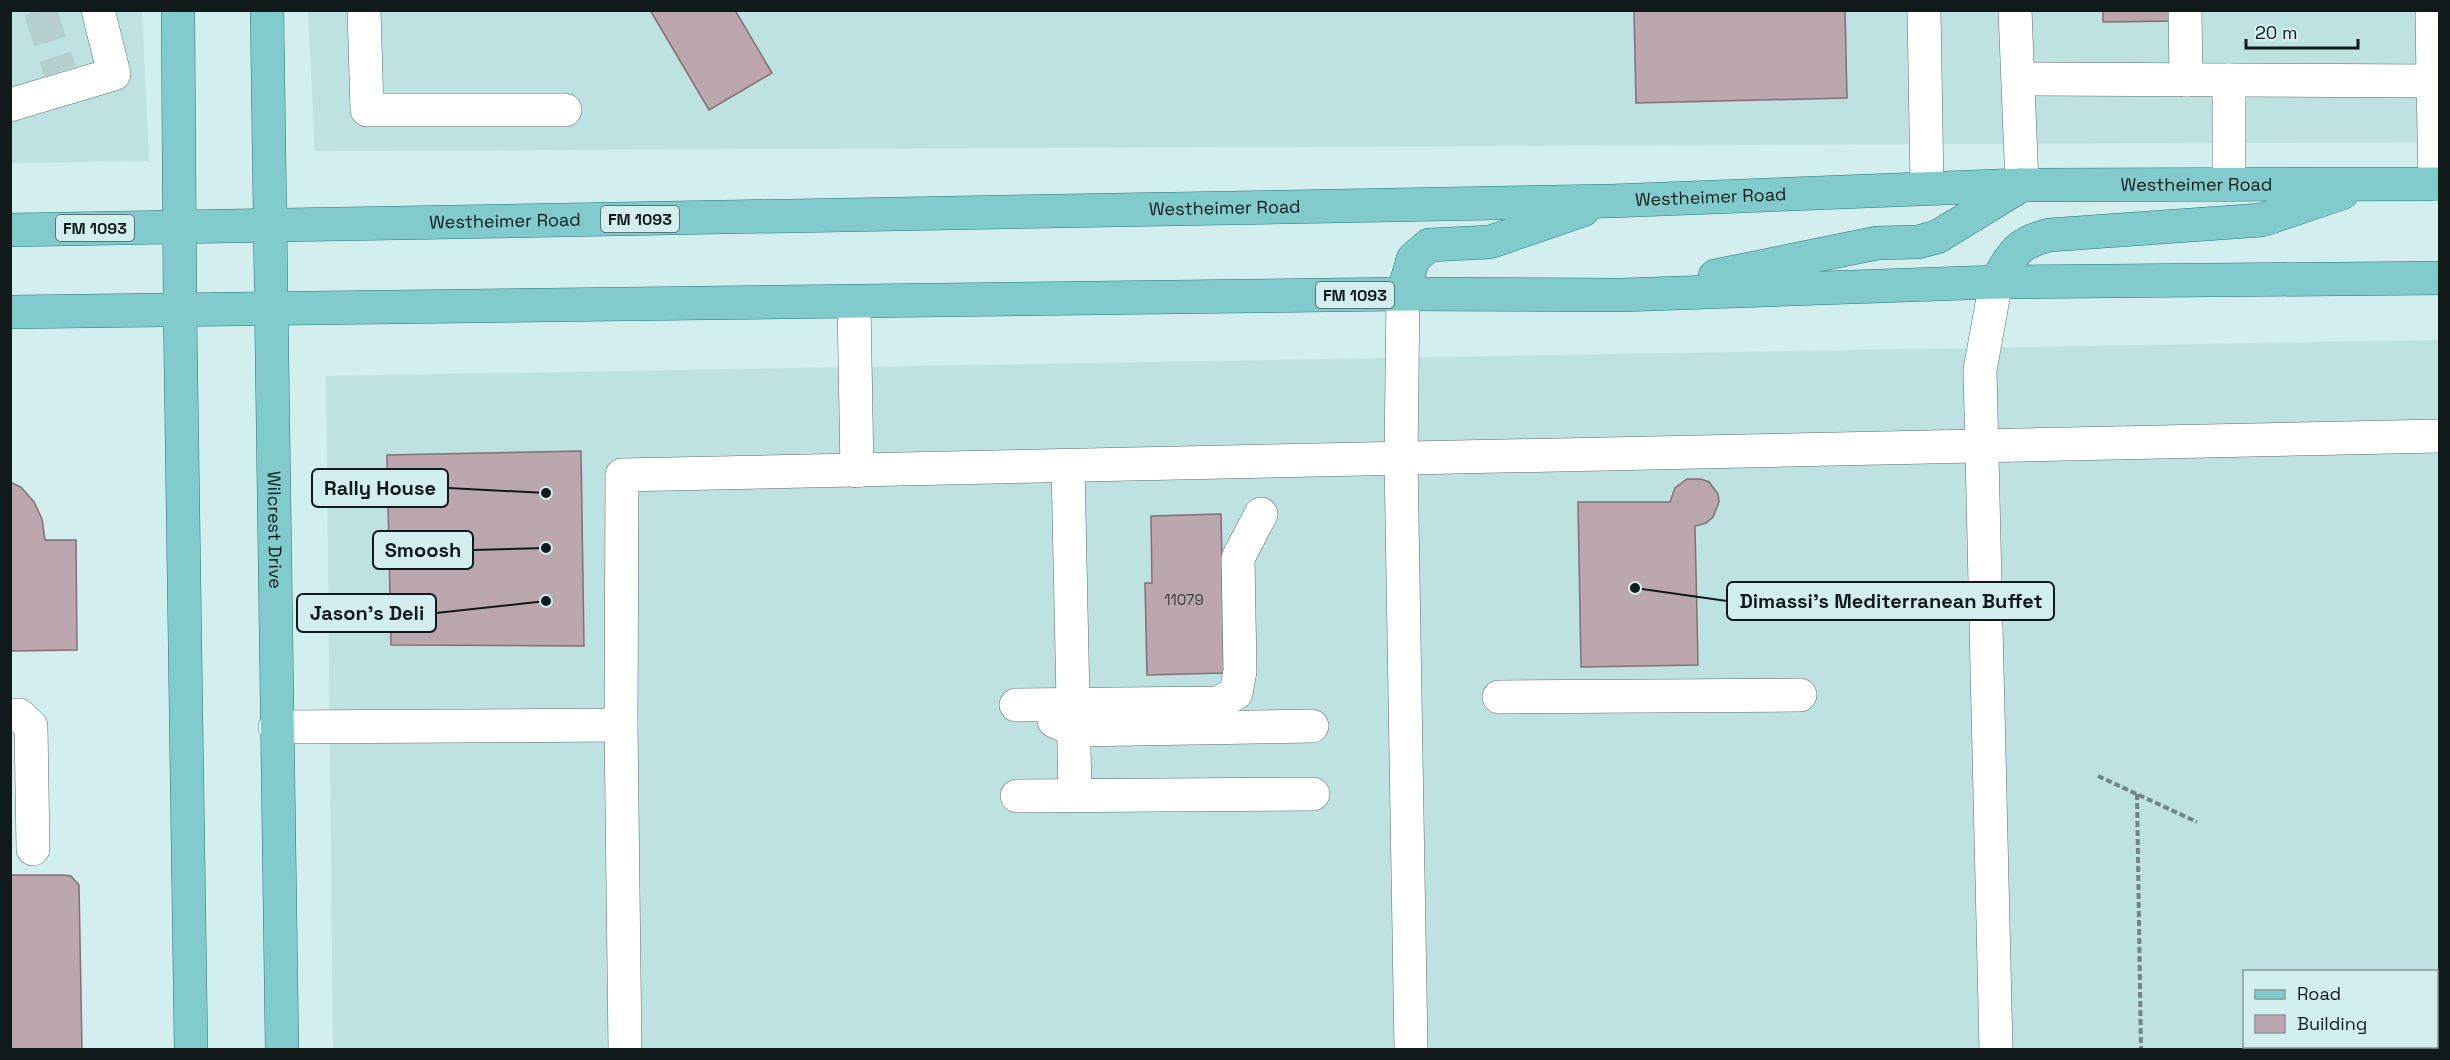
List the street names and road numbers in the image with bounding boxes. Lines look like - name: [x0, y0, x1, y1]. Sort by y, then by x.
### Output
- street label: Westheimer Road: [2121, 172, 2272, 196]
- street label: Westheimer Road: [1634, 182, 1787, 211]
- street label: Westheimer Road: [1149, 195, 1301, 220]
- road number: FM 1093: [601, 206, 679, 232]
- street label: Westheimer Road: [429, 208, 581, 233]
- road number: FM 1093: [56, 215, 134, 241]
- road number: FM 1093: [1316, 282, 1394, 308]
- street label: Wilcrest Drive: [263, 471, 287, 589]

